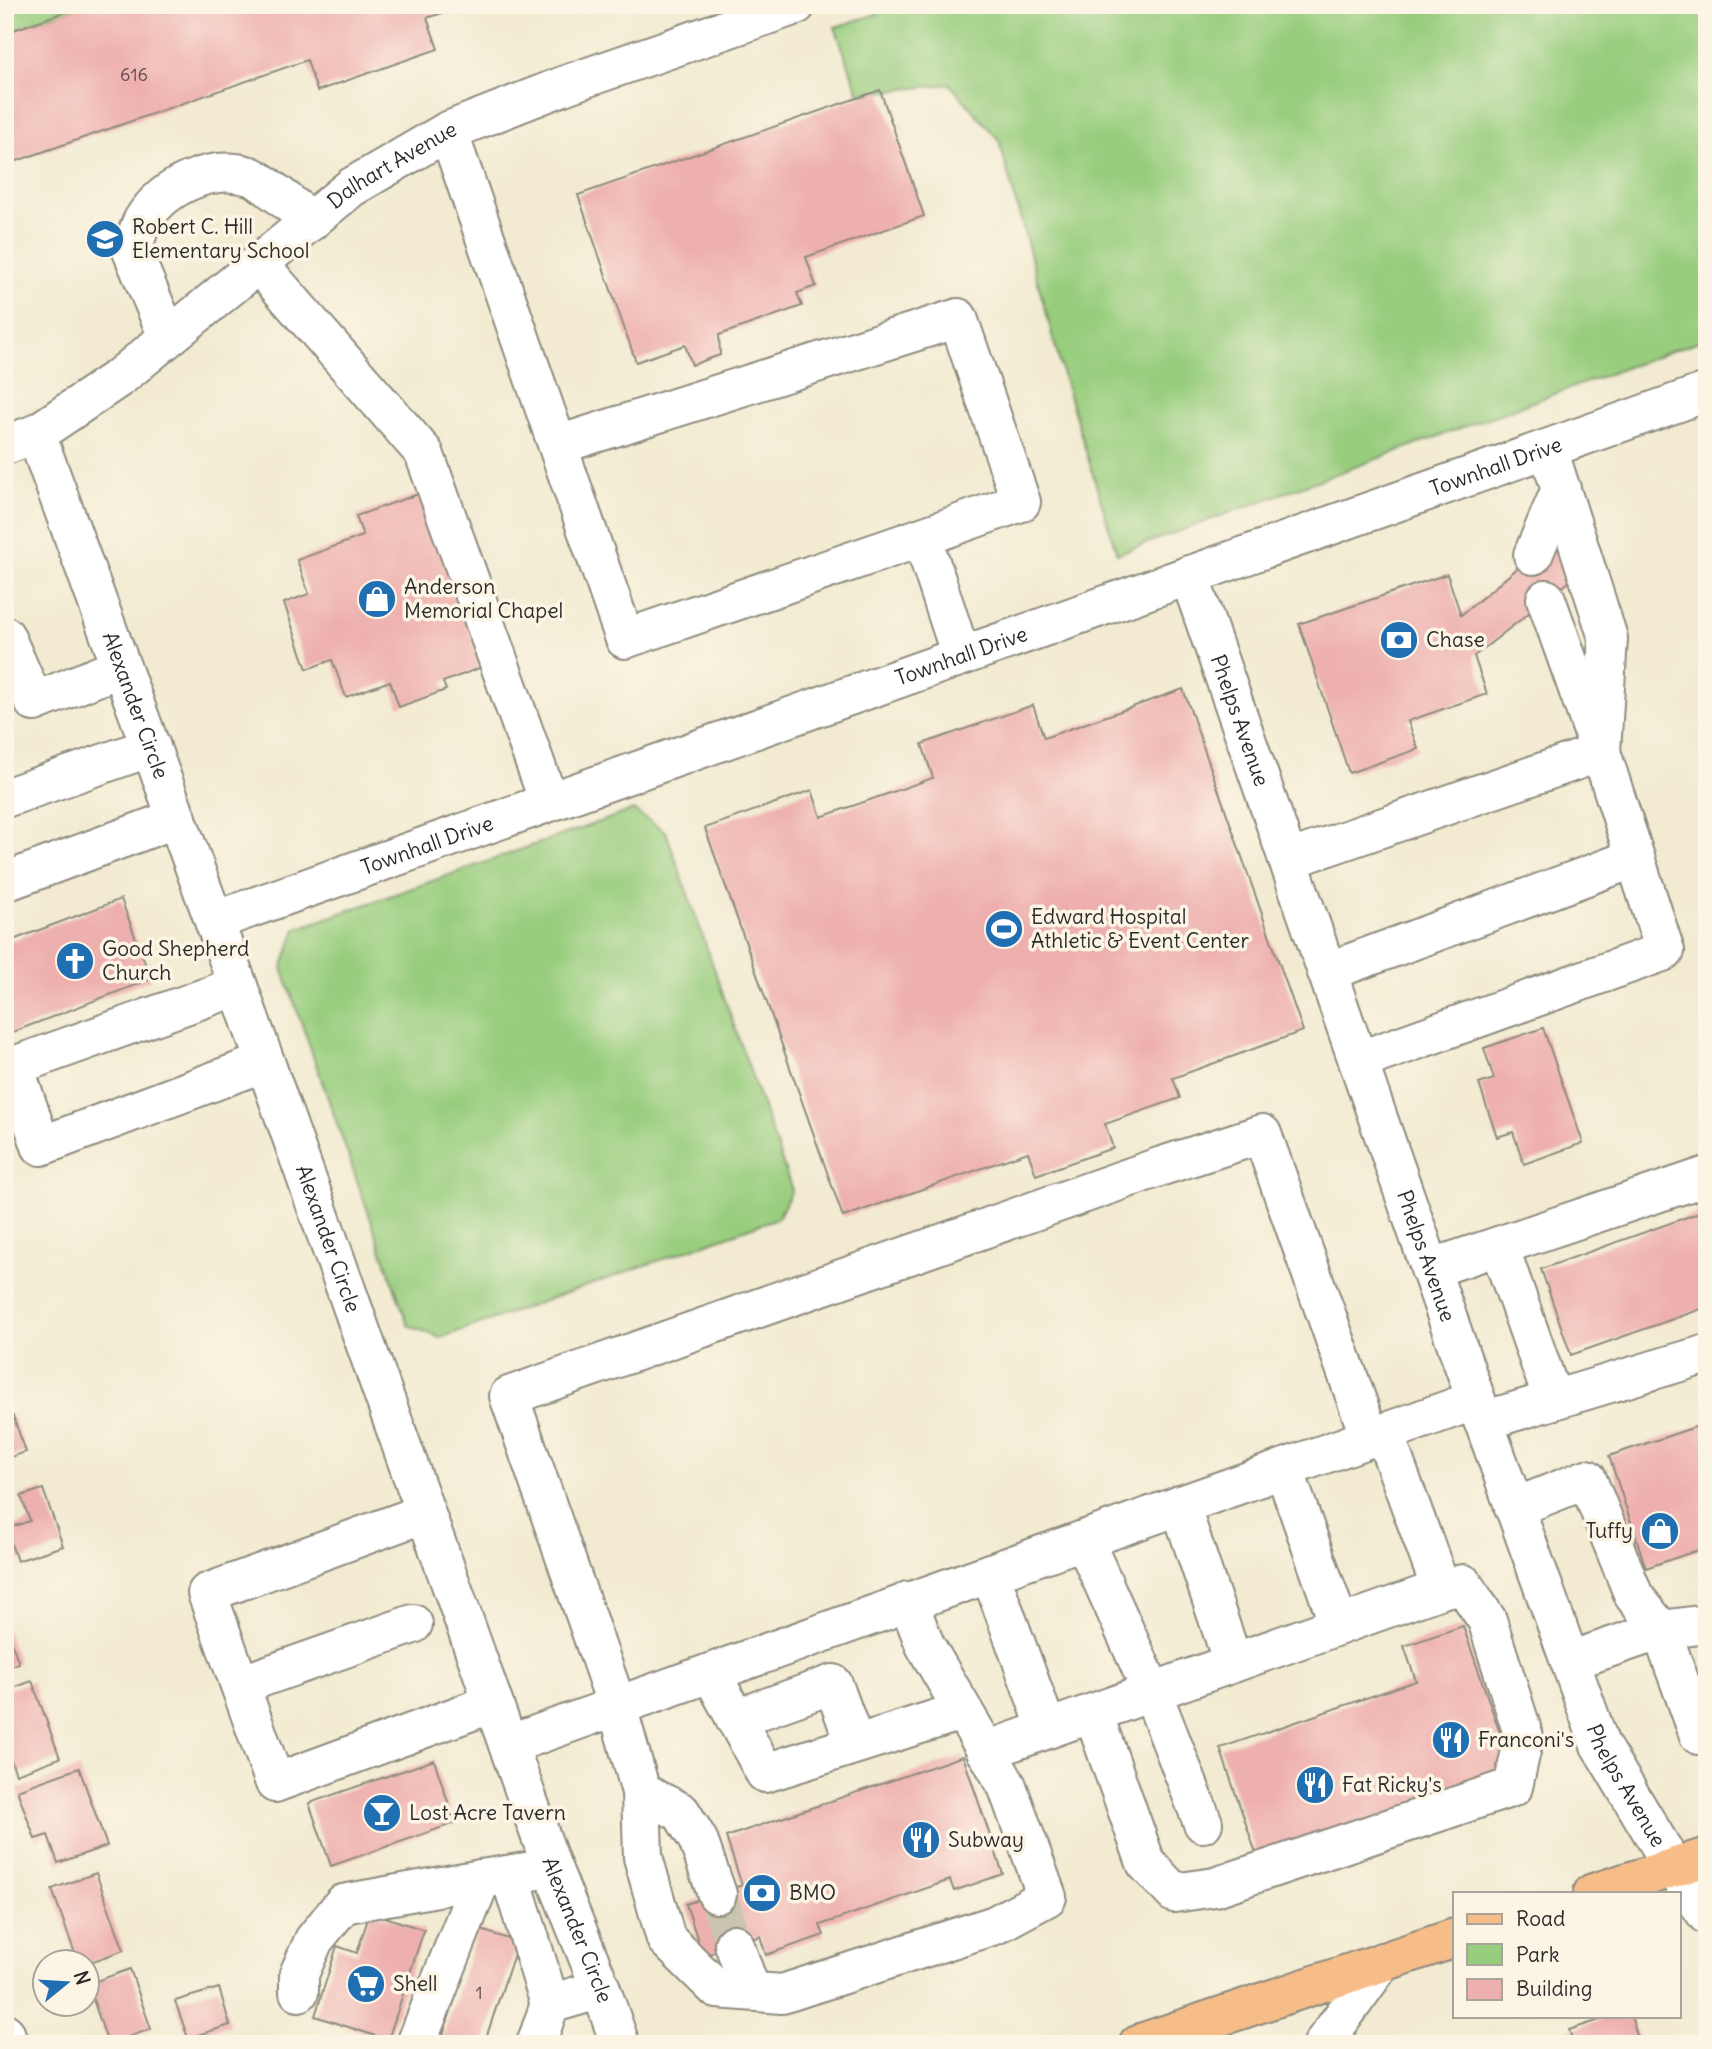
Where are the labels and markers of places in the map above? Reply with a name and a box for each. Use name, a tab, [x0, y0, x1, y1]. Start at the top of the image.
place label: Robert C. Hill Elementary School	[132, 213, 309, 264]
school or university icon: Robert C. Hill Elementary School	[84, 218, 126, 260]
place label: Anderson Memorial Chapel	[404, 573, 563, 624]
shop icon: Anderson Memorial Chapel	[356, 578, 398, 620]
bank icon: Chase	[1378, 619, 1420, 661]
place label: Chase	[1426, 626, 1485, 653]
place label: Edward Hospital Athletic & Event Center	[1031, 903, 1249, 954]
sports icon: Edward Hospital Athletic & Event Center	[983, 908, 1025, 950]
place label: Good Shepherd Church	[102, 935, 249, 986]
church icon: Good Shepherd Church	[54, 940, 96, 982]
shop icon: Tuffy	[1639, 1510, 1681, 1552]
place label: Tuffy	[1586, 1517, 1633, 1544]
restaurant icon: Franconi's	[1430, 1719, 1472, 1761]
place label: Franconi's	[1478, 1726, 1574, 1753]
restaurant icon: Fat Ricky's	[1294, 1764, 1336, 1806]
place label: Fat Ricky's	[1342, 1771, 1442, 1798]
bar icon: Lost Acre Tavern	[361, 1792, 403, 1834]
place label: Lost Acre Tavern	[409, 1799, 566, 1826]
restaurant icon: Subway	[900, 1819, 942, 1861]
place label: Subway	[948, 1826, 1024, 1853]
bank icon: BMO	[741, 1872, 783, 1914]
place label: BMO	[789, 1879, 836, 1906]
supermarket icon: Shell	[345, 1963, 387, 2005]
place label: Shell	[393, 1970, 438, 1997]

